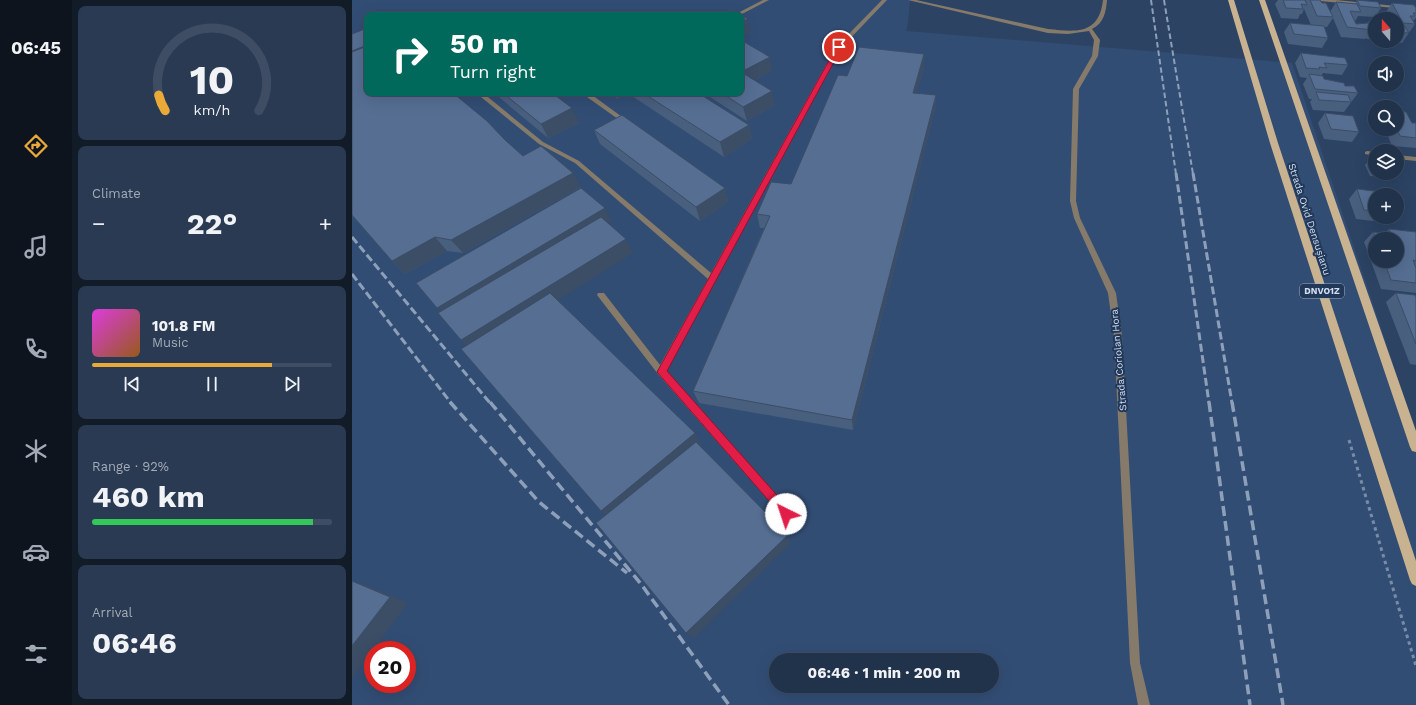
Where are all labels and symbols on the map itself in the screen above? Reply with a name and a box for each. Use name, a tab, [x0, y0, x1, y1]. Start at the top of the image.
north arrow	[1368, 12, 1404, 48]
pin	[822, 30, 856, 64]
street label: Strada Ovid Densușianu	[1286, 162, 1333, 276]
road number: DNVO1Z	[1300, 284, 1344, 298]
street label: Strada Coriolan Hora	[1109, 308, 1128, 411]
position arrow	[765, 493, 807, 535]
speed limit sign: 20	[364, 641, 416, 693]

